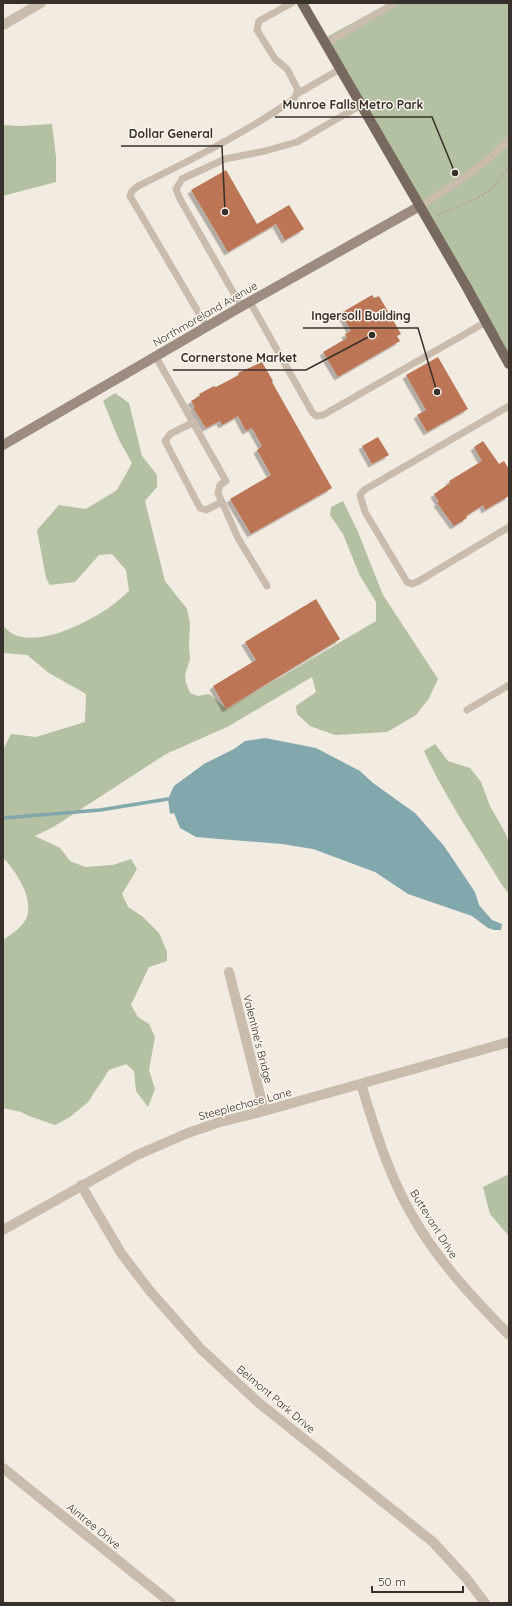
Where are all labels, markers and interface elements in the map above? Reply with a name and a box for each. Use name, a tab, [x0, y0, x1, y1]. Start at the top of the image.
callout: Munroe Falls Metro Park	[275, 93, 432, 117]
text: Munroe Falls Metro Park	[283, 97, 424, 112]
callout: Dollar General	[121, 122, 222, 146]
text: Dollar General	[129, 126, 213, 141]
street label: Northmoreland Avenue	[150, 278, 260, 350]
callout: Ingersoll Building	[303, 304, 418, 328]
text: Ingersoll Building	[311, 308, 411, 323]
callout: Cornerstone Market	[173, 346, 306, 370]
text: Cornerstone Market	[181, 350, 297, 365]
street label: Valentine's Bridge	[240, 993, 276, 1085]
street label: Steeplechase Lane	[197, 1085, 293, 1123]
street label: Buttevant Drive	[407, 1187, 461, 1261]
street label: Belmont Park Drive	[234, 1362, 318, 1436]
street label: Aintree Drive	[64, 1500, 124, 1552]
scale bar	[372, 1568, 463, 1594]
text: 50 m	[378, 1574, 406, 1589]

